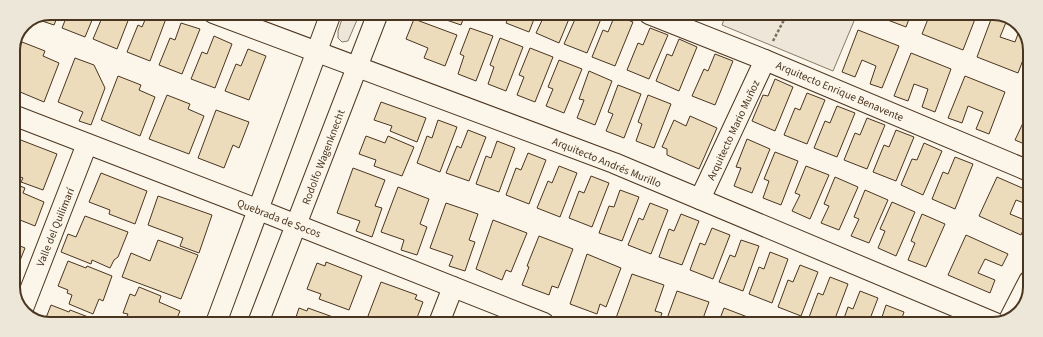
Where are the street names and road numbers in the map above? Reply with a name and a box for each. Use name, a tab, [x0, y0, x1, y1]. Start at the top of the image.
street label: Arquitecto Enrique Benavente	[774, 58, 906, 125]
street label: Arquitecto Mario Muñoz	[704, 77, 763, 183]
street label: Rodolfo Wagenknecht	[298, 107, 349, 207]
street label: Arquitecto Andrés Murillo	[550, 134, 664, 191]
street label: Valle del Quilimarí	[33, 185, 78, 269]
street label: Quebrada de Socos	[235, 196, 323, 242]

